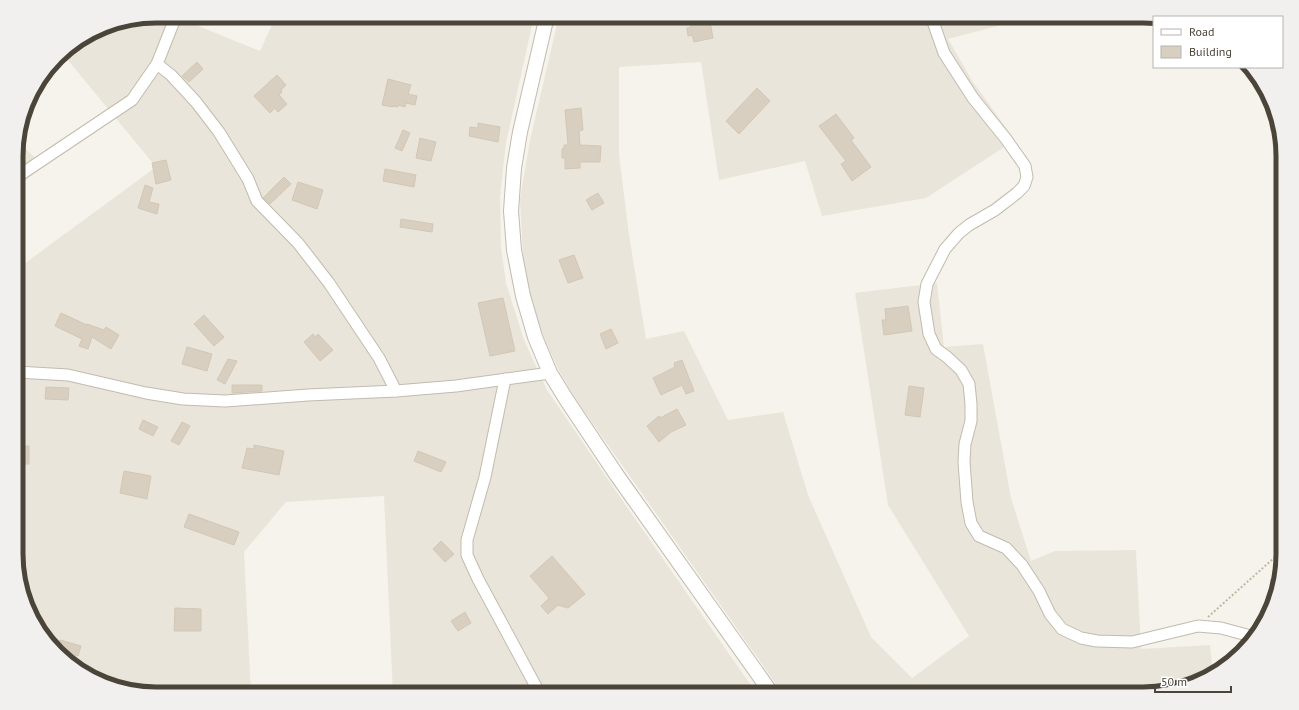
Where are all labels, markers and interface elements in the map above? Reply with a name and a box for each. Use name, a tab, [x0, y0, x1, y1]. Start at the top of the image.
legend	[1153, 16, 1283, 68]
text: Road	[1189, 24, 1214, 39]
text: Building	[1189, 44, 1232, 59]
scale bar	[1155, 668, 1231, 694]
text: 50 m	[1161, 674, 1187, 689]

